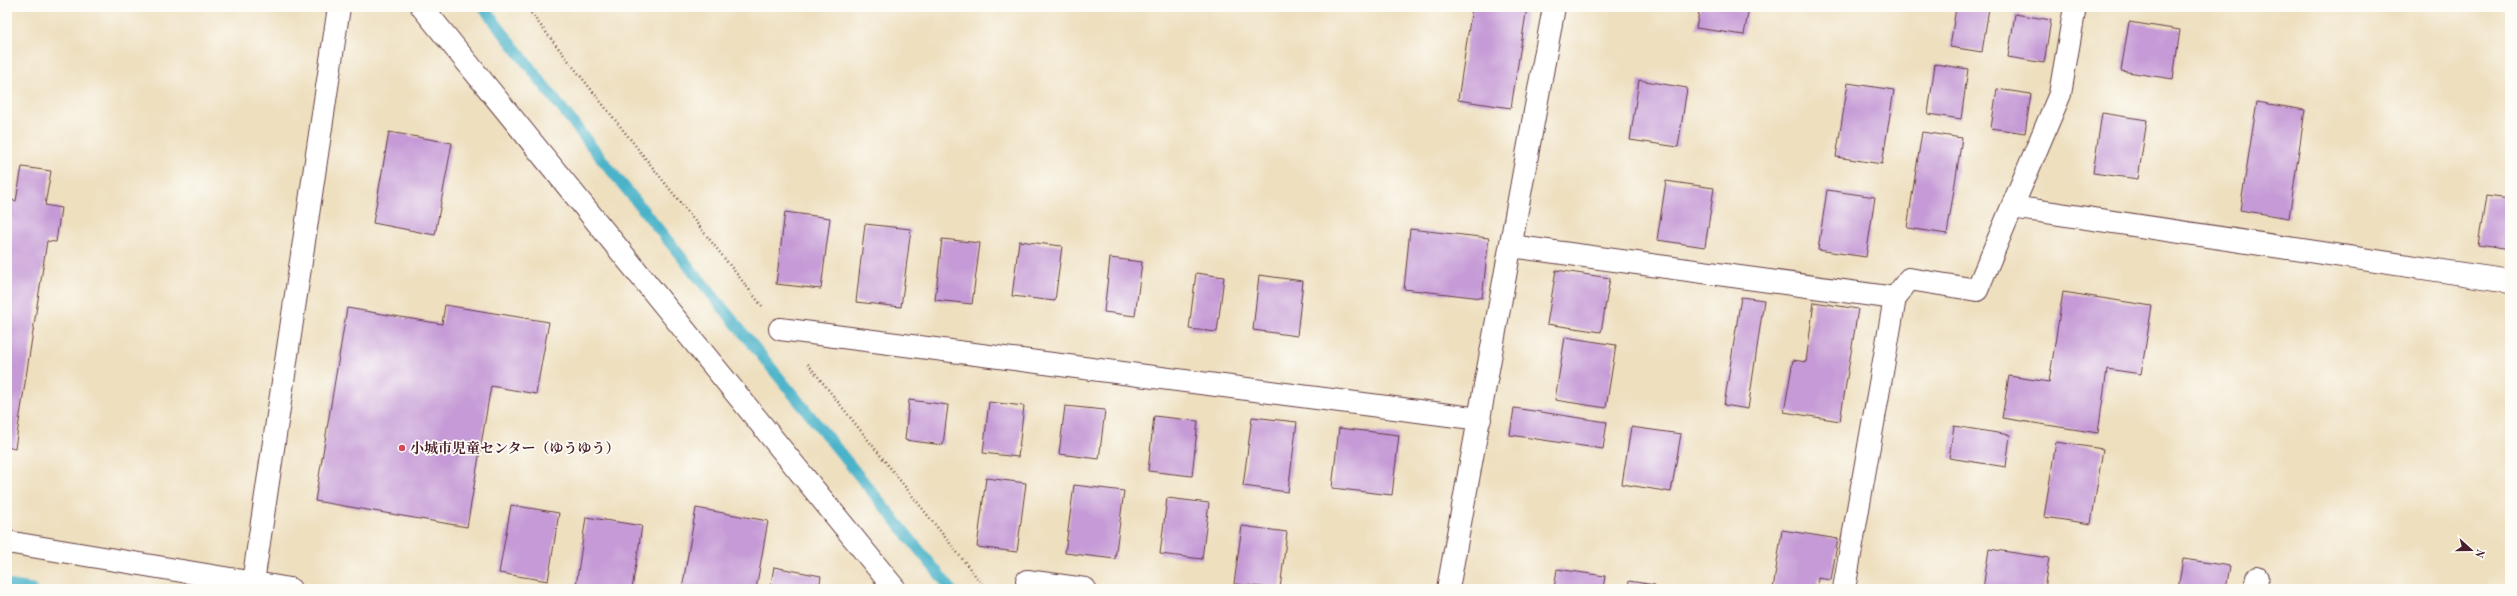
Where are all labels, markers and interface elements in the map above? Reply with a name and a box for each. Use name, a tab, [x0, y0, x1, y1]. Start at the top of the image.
place label: 小城市児童センター（ゆうゆう）	[410, 441, 619, 456]
marker: 小城市児童センター（ゆうゆう）	[397, 443, 407, 453]
north arrow	[2451, 530, 2491, 570]
text: N	[2472, 547, 2486, 559]

